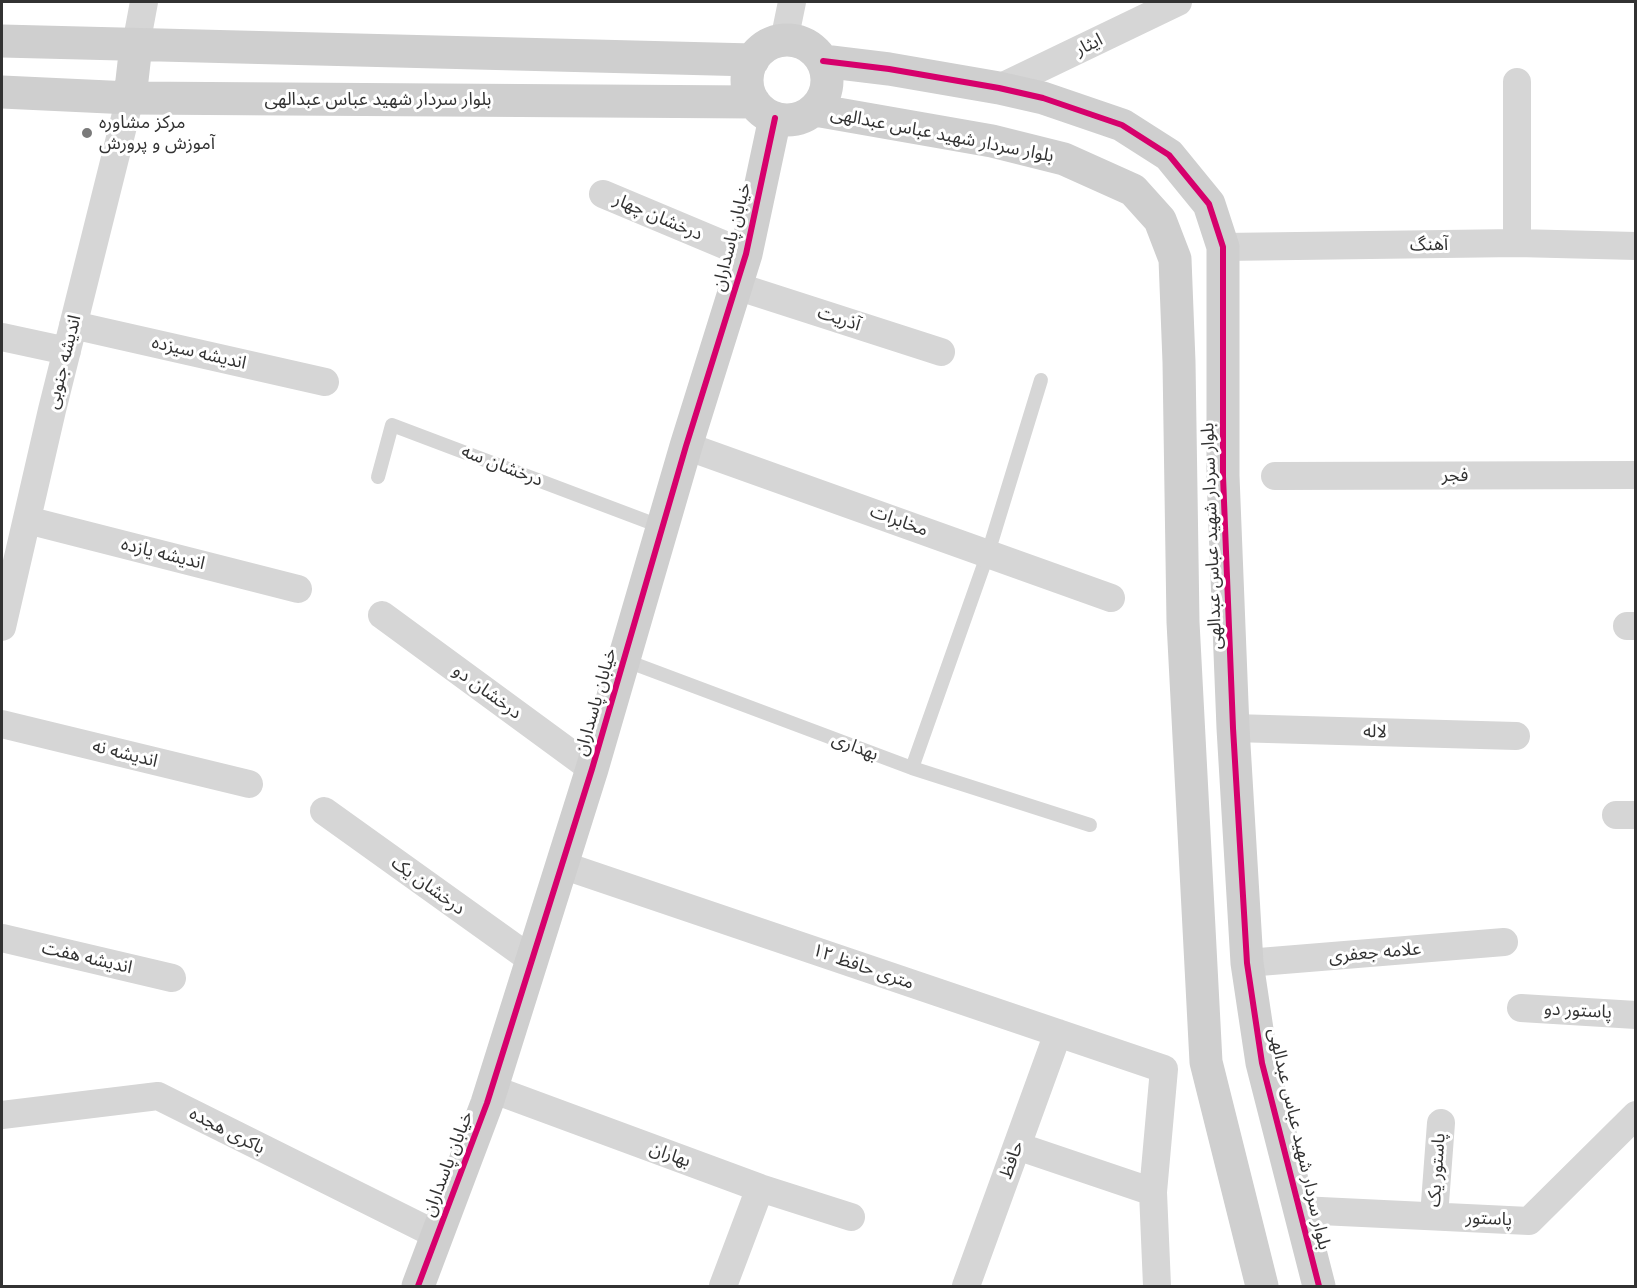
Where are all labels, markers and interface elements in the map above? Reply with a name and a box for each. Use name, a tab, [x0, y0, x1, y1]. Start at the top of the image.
street label: ایثار	[1072, 29, 1106, 61]
street label: بلوار سردار شهید عباس عبدالهی	[265, 89, 491, 111]
street label: بلوار سردار شهید عباس عبدالهی	[829, 103, 1055, 167]
place label: مرکز مشاوره آموزش و پرورش	[99, 112, 215, 154]
marker: مرکز مشاوره آموزش و پرورش	[80, 126, 94, 140]
street label: خیابان پاسداران	[708, 180, 756, 294]
street label: درخشان چهار	[610, 189, 706, 245]
street label: آهنگ	[1410, 234, 1448, 256]
street label: آذریت	[815, 302, 863, 336]
street label: اندیشه جنوبی	[42, 313, 86, 411]
street label: اندیشه سیزده	[150, 332, 248, 374]
street label: بلوار سردار شهید عباس عبدالهی	[1197, 422, 1227, 650]
street label: درخشان سه	[458, 441, 546, 491]
street label: فجر	[1442, 465, 1468, 487]
street label: مخابرات	[867, 501, 931, 541]
street label: اندیشه یازده	[119, 533, 207, 575]
street label: خیابان پاسداران	[570, 646, 622, 758]
street label: درخشان دو	[449, 660, 525, 724]
street label: لاله	[1363, 721, 1387, 743]
street label: بهداری	[829, 728, 881, 766]
street label: اندیشه نه	[90, 735, 160, 773]
street label: درخشان یک	[387, 852, 469, 920]
street label: اندیشه هفت	[40, 937, 134, 979]
street label: علامه جعفری	[1328, 938, 1422, 968]
street label: ۱۲ متری حافظ	[809, 940, 917, 994]
street label: پاستور دو	[1543, 998, 1613, 1024]
street label: بلوار سردار شهید عباس عبدالهی	[1263, 1026, 1335, 1252]
street label: باکری هجده	[186, 1103, 268, 1159]
street label: خیابان پاسداران	[418, 1108, 478, 1220]
street label: پاستور یک	[1424, 1132, 1450, 1208]
street label: بهاران	[647, 1138, 693, 1172]
street label: حافظ	[995, 1138, 1029, 1182]
street label: پاستور	[1465, 1207, 1513, 1231]

